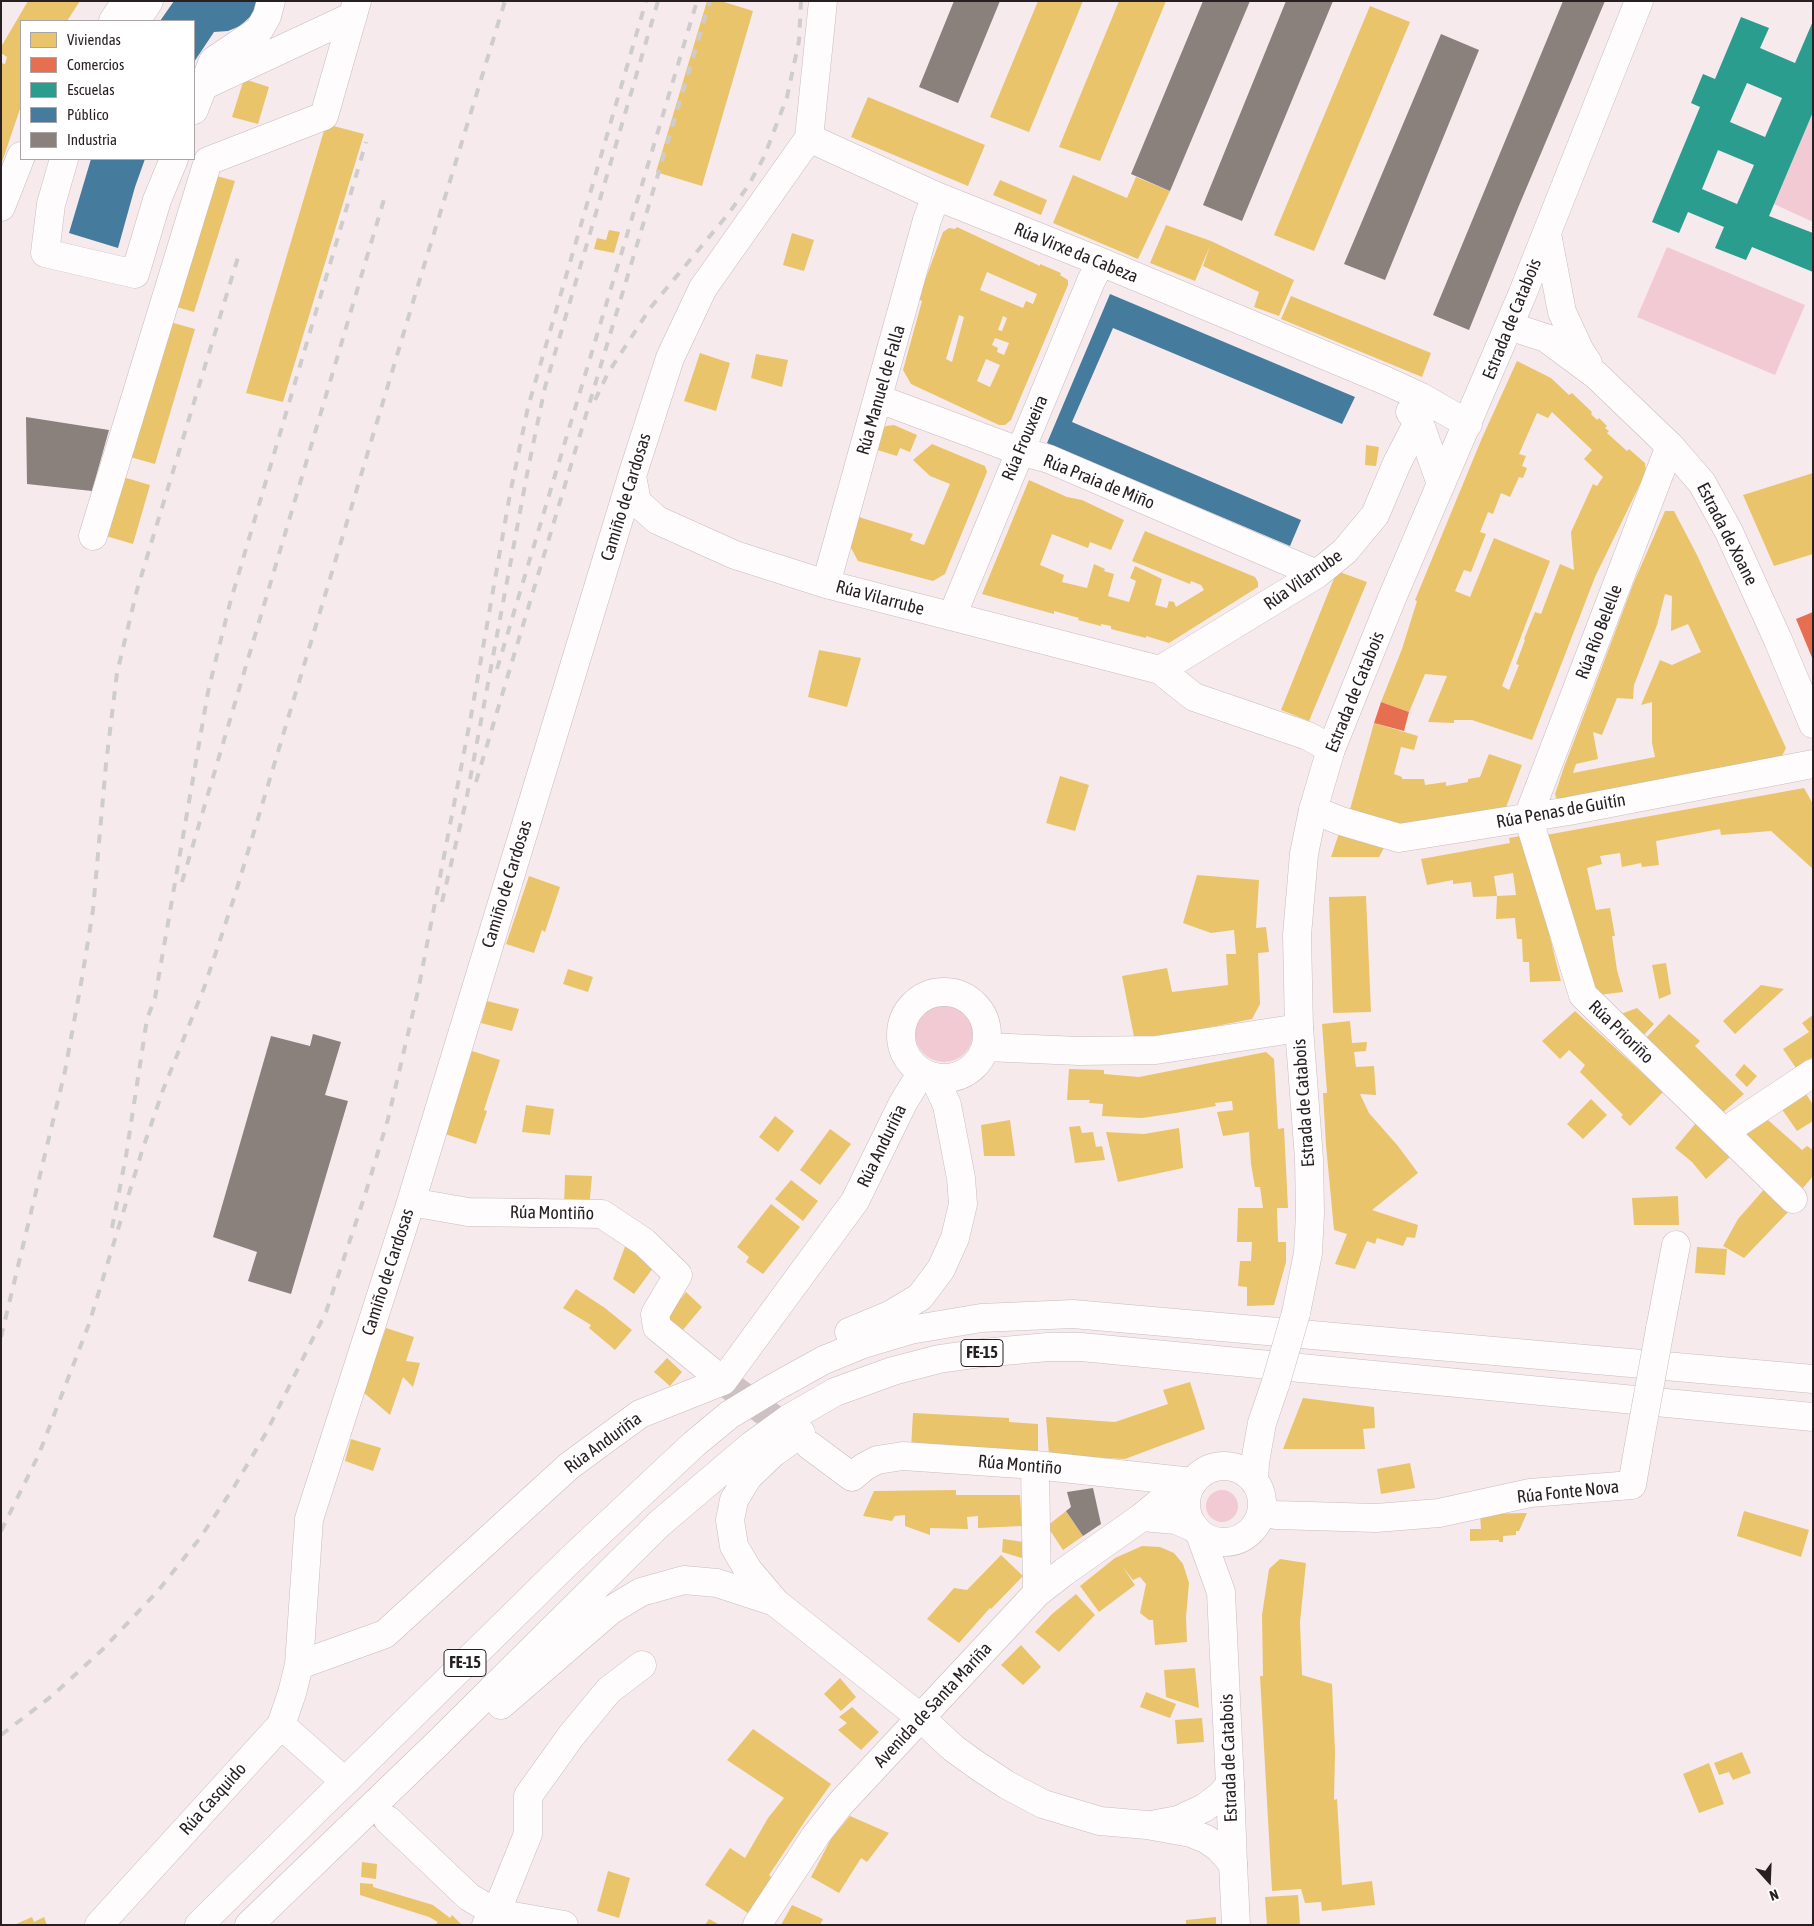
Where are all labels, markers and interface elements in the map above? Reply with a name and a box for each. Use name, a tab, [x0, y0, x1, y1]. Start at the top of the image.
legend	[20, 20, 195, 160]
text: Viviendas	[67, 31, 121, 48]
text: Comercios	[67, 56, 124, 73]
text: Escuelas	[67, 81, 115, 98]
text: Público	[67, 106, 109, 123]
text: Industria	[67, 131, 117, 148]
street label: Rúa Virxe da Cabeza	[1011, 218, 1141, 288]
street label: Estrada de Catabois	[1478, 255, 1546, 383]
street label: Rúa Manuel de Falla	[852, 323, 910, 457]
street label: Rúa Frouxeira	[997, 392, 1053, 484]
street label: Camiño de Cardosas	[596, 431, 656, 563]
street label: Rúa Praia de Miño	[1040, 450, 1158, 514]
street label: Estrada de Xoane	[1692, 479, 1762, 589]
street label: Rúa Vilarrube	[1260, 545, 1346, 615]
street label: Rúa Vilarrube	[833, 576, 927, 620]
street label: Rúa Río Belelle	[1571, 582, 1627, 682]
street label: Estrada de Catabois	[1321, 628, 1389, 756]
street label: Rúa Penas de Guitín	[1495, 789, 1627, 833]
street label: Camiño de Cardosas	[477, 818, 537, 950]
street label: Rúa Prioriño	[1584, 996, 1658, 1068]
street label: Estrada de Catabois	[1289, 1038, 1319, 1168]
street label: Rúa Anduriña	[853, 1101, 911, 1191]
street label: Rúa Montiño	[510, 1201, 594, 1225]
street label: Camiño de Cardosas	[357, 1206, 419, 1338]
road number: FE-15	[961, 1340, 1003, 1366]
street label: Rúa Anduriña	[560, 1408, 646, 1478]
street label: Rúa Montiño	[977, 1451, 1063, 1479]
street label: Rúa Fonte Nova	[1516, 1476, 1620, 1508]
street label: Avenida de Santa Mariña	[869, 1638, 997, 1772]
road number: FE-15	[444, 1650, 486, 1676]
street label: Estrada de Catabois	[1216, 1693, 1242, 1823]
street label: Rúa Casquido	[175, 1758, 251, 1840]
north arrow	[1744, 1856, 1794, 1906]
text: N	[1768, 1886, 1781, 1904]

